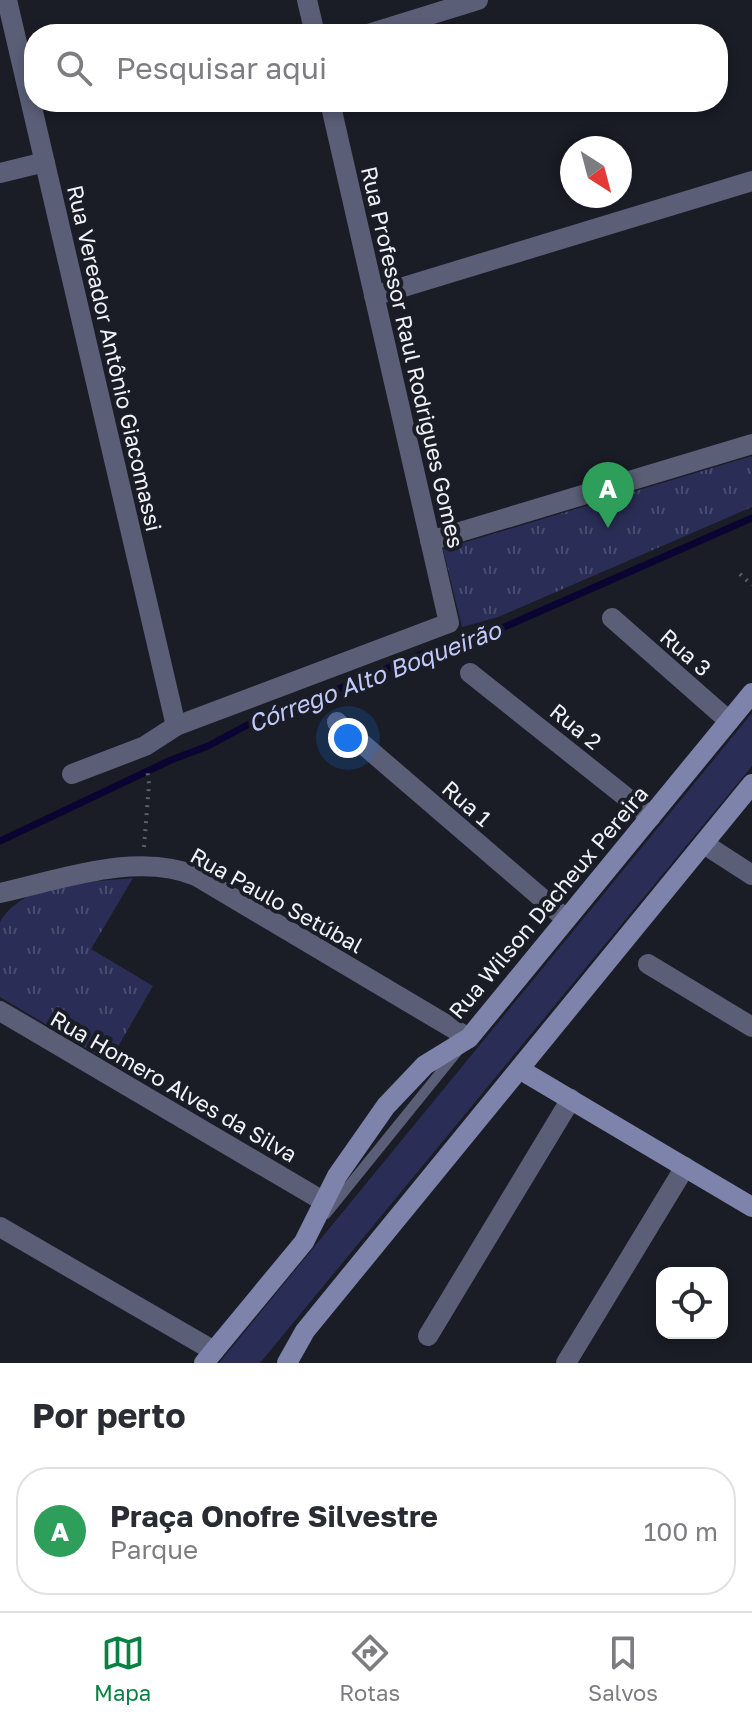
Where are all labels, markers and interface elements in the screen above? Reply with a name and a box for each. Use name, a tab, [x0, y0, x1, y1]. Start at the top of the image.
search box	[24, 24, 728, 112]
icon: search	[52, 46, 96, 90]
text: Pesquisar aqui	[116, 50, 327, 86]
north arrow	[560, 136, 632, 208]
street label: Rua Professor Raul Rodrigues Gomes	[356, 163, 470, 551]
street label: Rua Vereador Antônio Giacomassi	[62, 182, 168, 534]
pin: A	[582, 462, 634, 528]
water label: Córrego Alto Boqueirão	[244, 614, 506, 739]
street label: Rua 3	[655, 623, 717, 681]
street label: Rua 2	[545, 697, 607, 755]
your location	[328, 718, 368, 758]
street label: Rua 1	[437, 774, 497, 832]
street label: Rua Wilson Dacheux Pereira	[443, 780, 653, 1024]
street label: Rua Paulo Setúbal	[186, 841, 368, 959]
street label: Rua Homero Alves da Silva	[46, 1004, 302, 1168]
map controls	[656, 1267, 728, 1339]
button: locate	[656, 1267, 728, 1339]
text: Por perto	[32, 1395, 186, 1435]
text: Praça Onofre Silvestre	[110, 1498, 438, 1534]
text: A	[51, 1516, 69, 1547]
text: 100 m	[644, 1516, 718, 1547]
text: Parque	[110, 1534, 198, 1565]
tab: Mapa	[94, 1631, 151, 1706]
tab: Rotas	[339, 1631, 400, 1706]
tab: Salvos	[588, 1631, 658, 1706]

